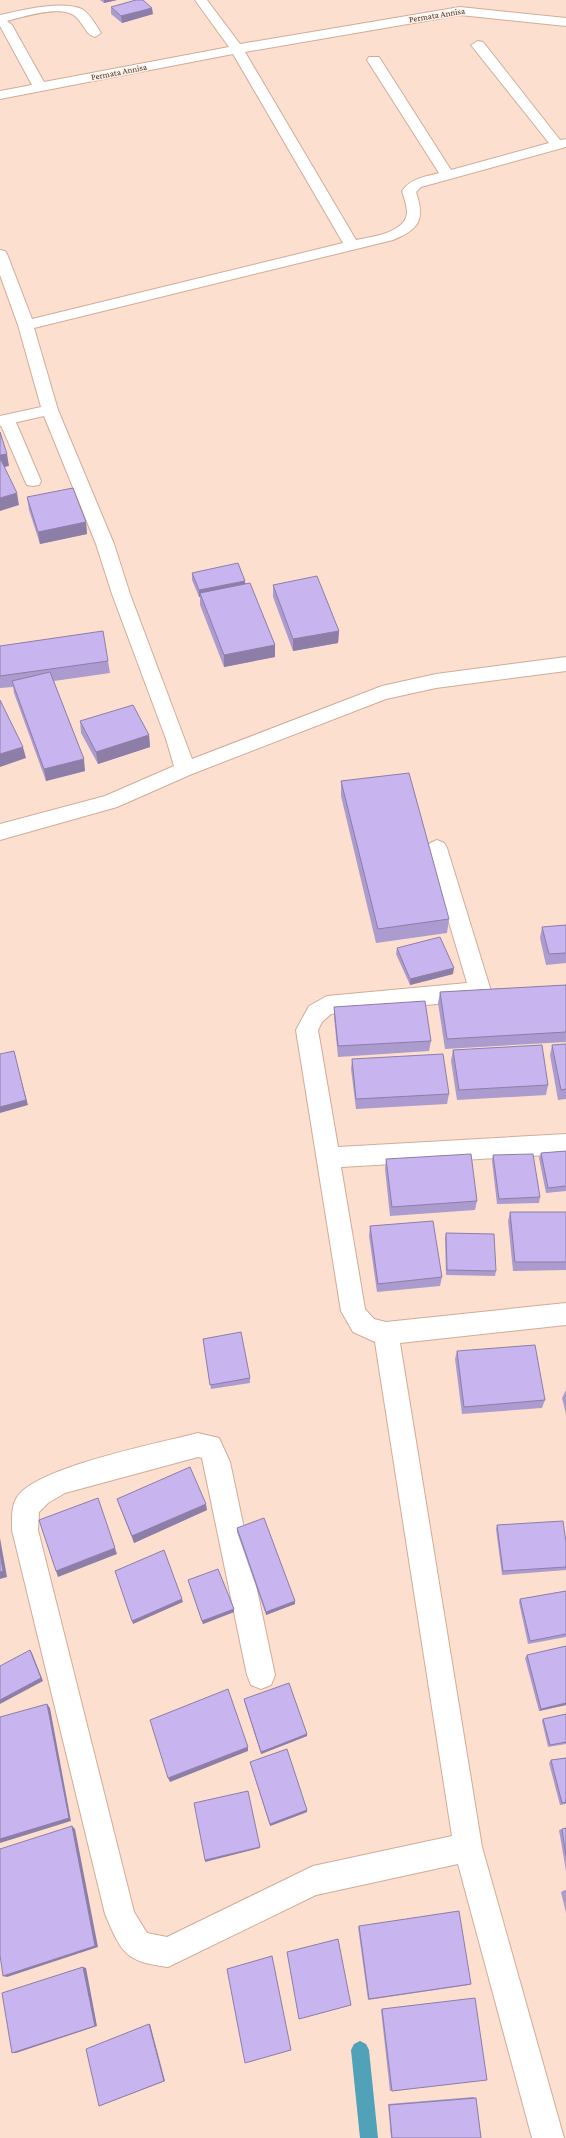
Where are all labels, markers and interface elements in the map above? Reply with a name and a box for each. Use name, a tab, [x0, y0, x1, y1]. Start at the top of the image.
street label: Permata Annisa	[408, 6, 466, 24]
street label: Permata Annisa	[90, 62, 148, 82]

